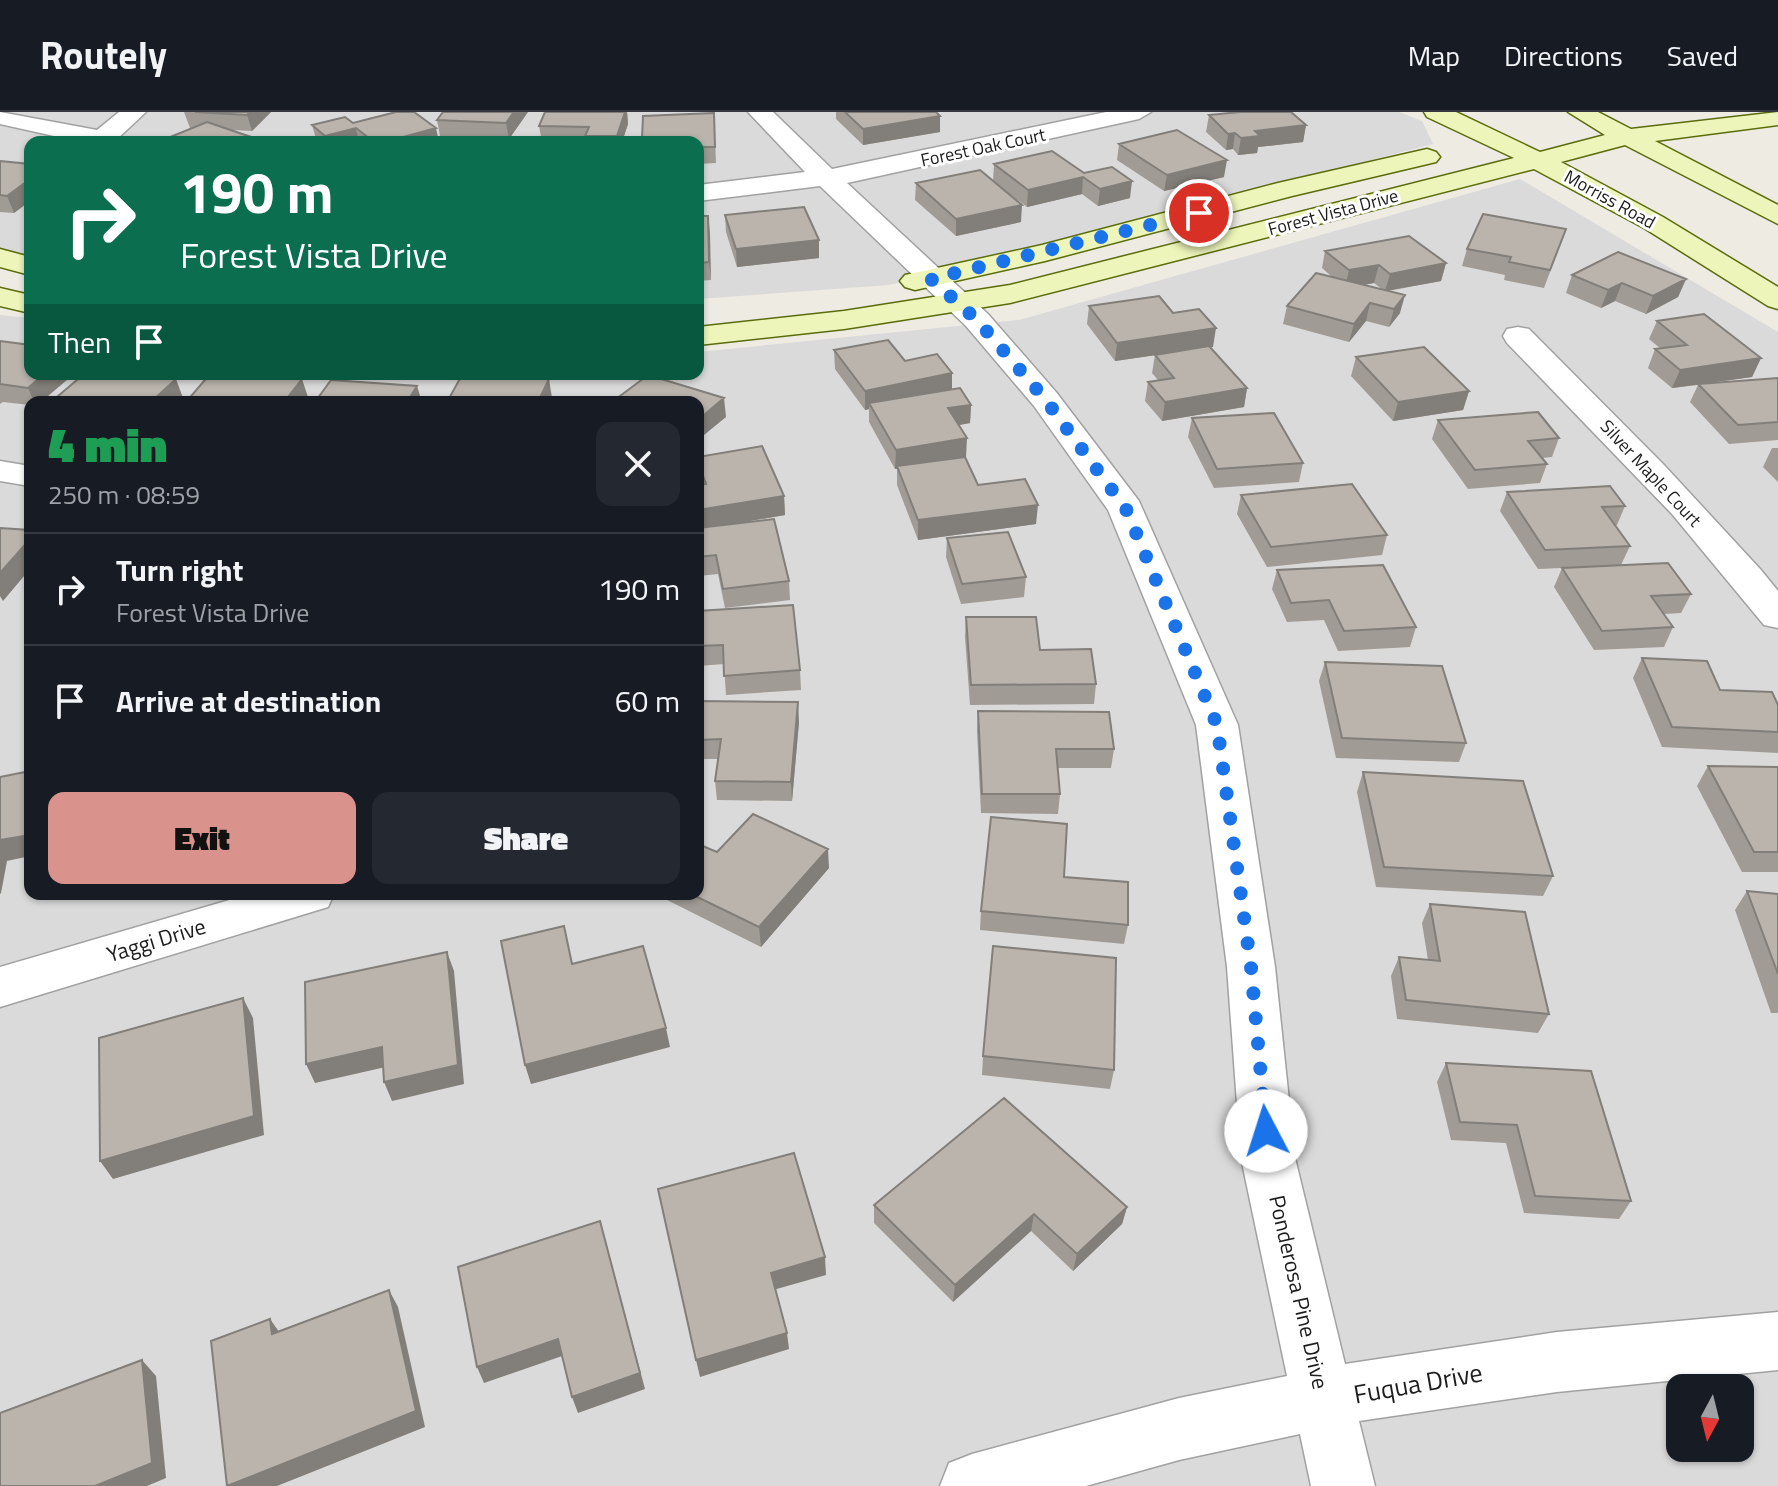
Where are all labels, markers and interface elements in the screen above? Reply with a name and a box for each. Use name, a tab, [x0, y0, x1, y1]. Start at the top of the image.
text: Routely	[40, 26, 167, 84]
text: Map	[1408, 34, 1460, 77]
text: Directions	[1504, 34, 1623, 77]
text: Saved	[1667, 34, 1738, 77]
street label: Forest Oak Court	[918, 120, 1049, 173]
text: 190 m	[180, 150, 333, 235]
street label: Morriss Road	[1559, 163, 1661, 235]
icon: right	[48, 168, 152, 272]
pin	[1165, 179, 1233, 247]
street label: Forest Vista Drive	[1265, 182, 1401, 242]
icon: arrive	[1177, 191, 1221, 235]
text: Forest Vista Drive	[180, 227, 448, 282]
text: Then	[48, 319, 111, 365]
icon: arrive	[127, 320, 171, 364]
text: 4 min	[48, 408, 167, 481]
street label: Silver Maple Court	[1594, 413, 1708, 533]
button: close	[596, 422, 680, 506]
text: 250 m · 08:59	[48, 475, 200, 514]
text: Turn right	[116, 547, 244, 593]
text: 190 m	[598, 566, 680, 612]
icon: right	[48, 567, 92, 611]
text: Forest Vista Drive	[116, 593, 309, 632]
text: Arrive at destination	[116, 678, 381, 724]
text: 60 m	[615, 678, 680, 724]
icon: arrive	[48, 679, 92, 723]
button: Exit	[48, 792, 356, 884]
button: Share	[372, 792, 680, 884]
street label: Yaggi Drive	[102, 909, 210, 971]
position arrow	[1224, 1089, 1308, 1173]
street label: Ponderosa Pine Drive	[1260, 1192, 1338, 1392]
street label: Fuqua Drive	[1351, 1352, 1485, 1414]
north arrow	[1666, 1374, 1754, 1462]
map controls	[1666, 1374, 1754, 1462]

